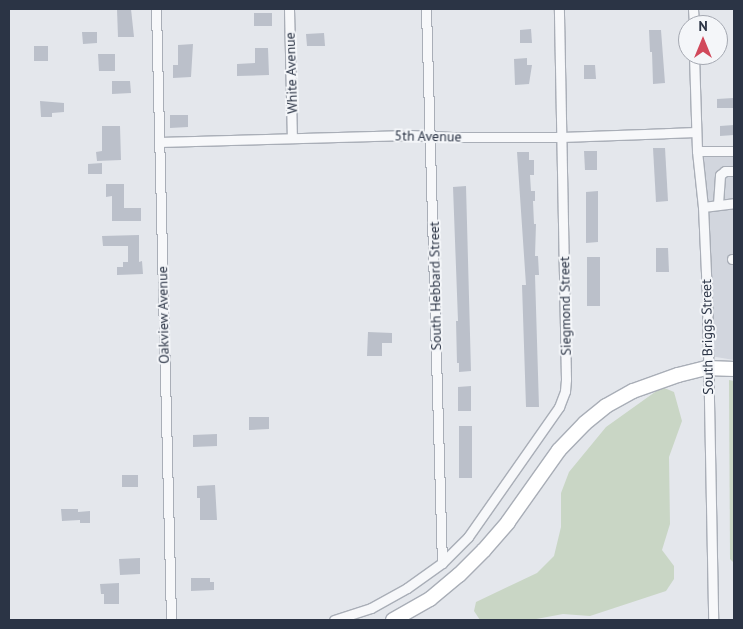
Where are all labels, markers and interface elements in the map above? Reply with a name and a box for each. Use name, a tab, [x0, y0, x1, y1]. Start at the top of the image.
north arrow	[678, 15, 728, 65]
text: N	[698, 17, 708, 35]
street label: White Avenue	[281, 32, 301, 114]
street label: 5th Avenue	[394, 127, 462, 145]
street label: South Hebbard Street	[425, 221, 445, 351]
street label: Siegmond Street	[556, 256, 574, 356]
street label: Oakview Avenue	[154, 266, 172, 364]
street label: South Briggs Street	[698, 279, 716, 395]

